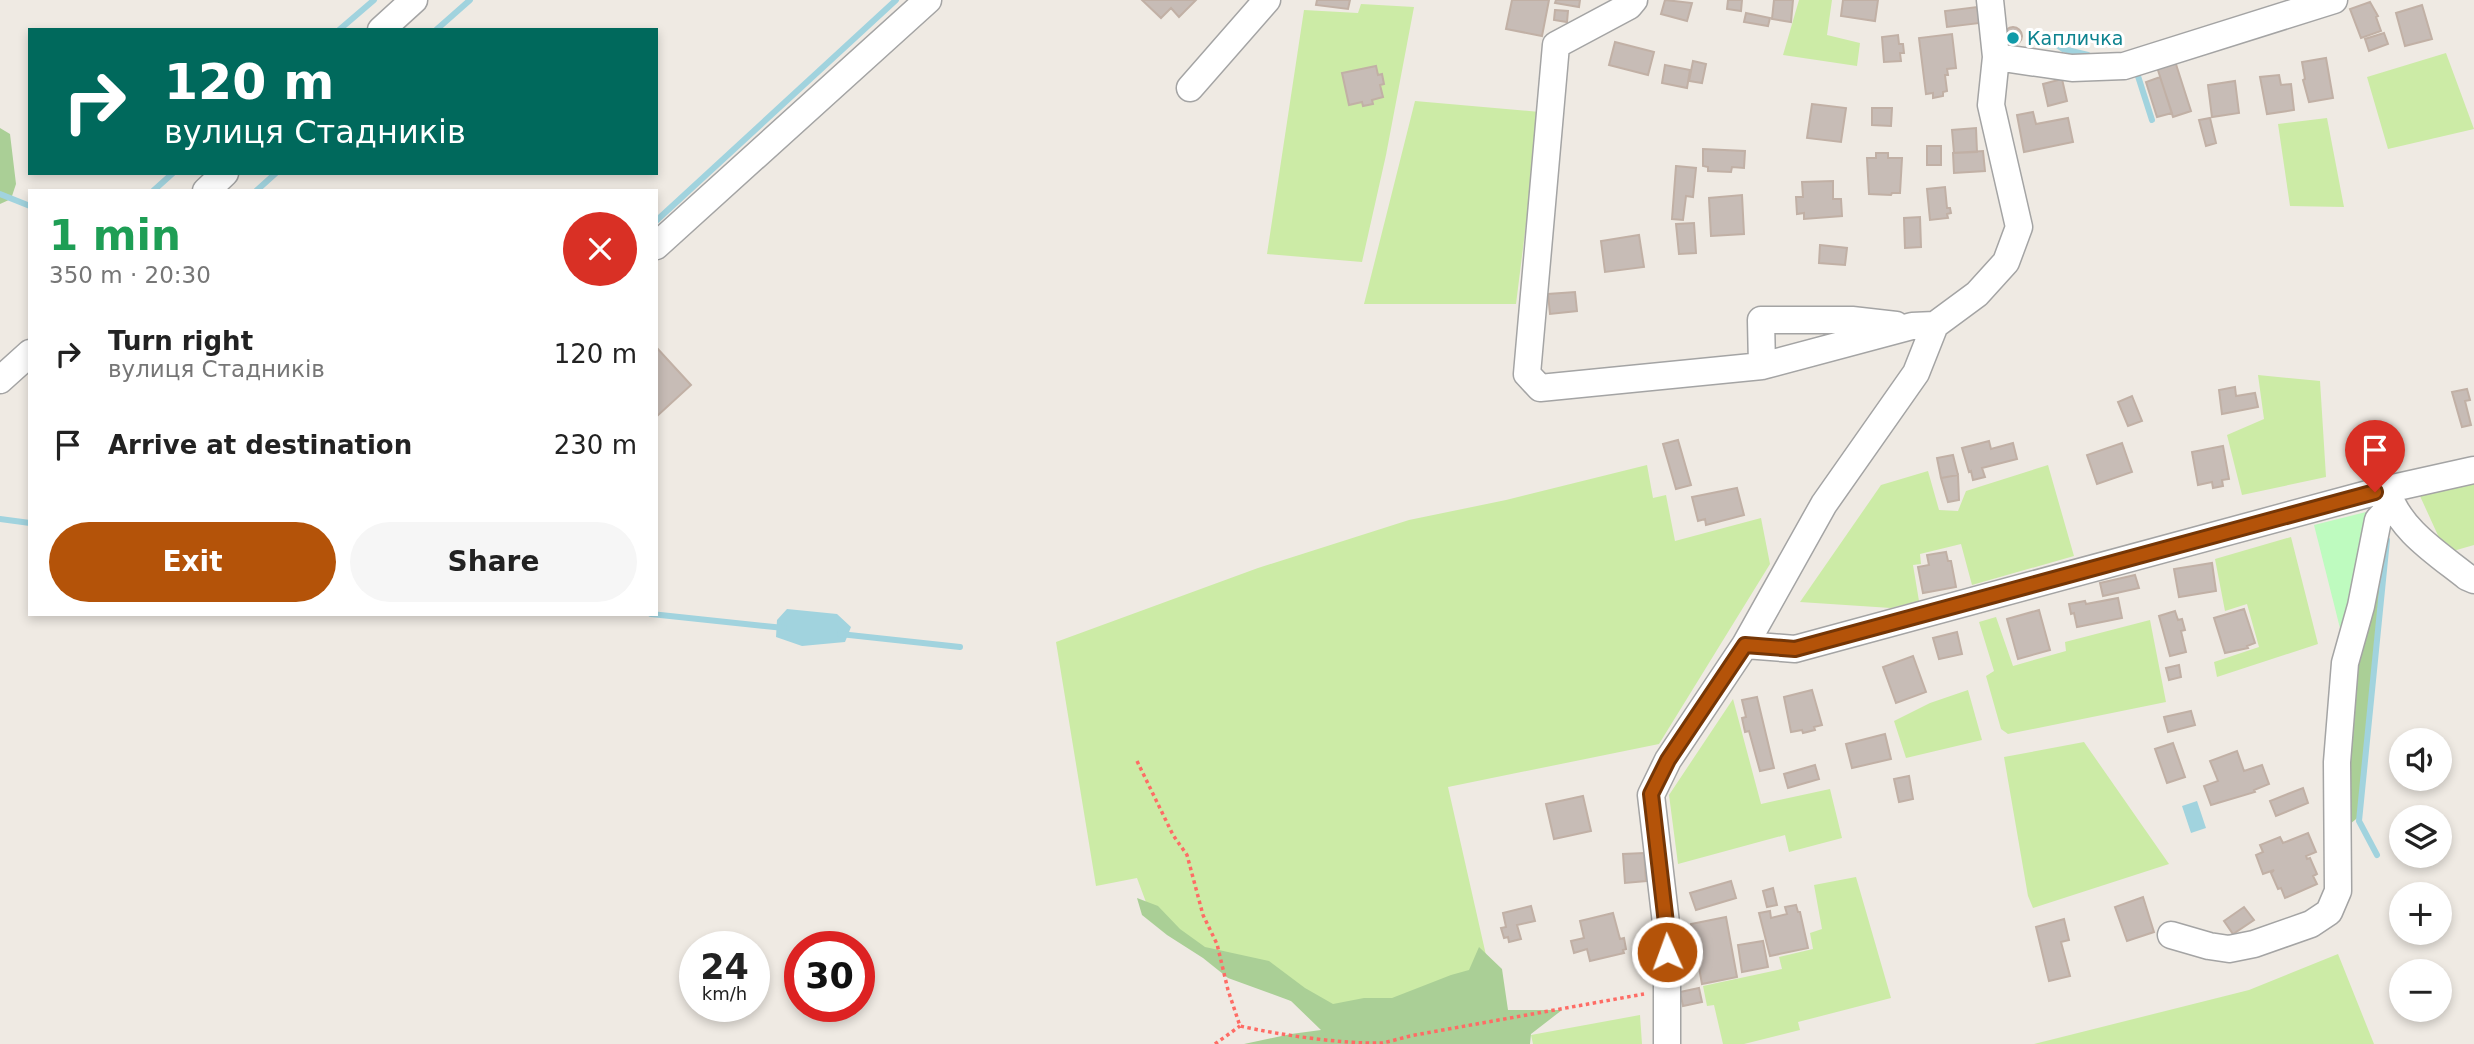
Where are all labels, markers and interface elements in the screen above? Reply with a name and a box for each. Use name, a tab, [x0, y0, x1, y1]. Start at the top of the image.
place label: Капличка	[2027, 27, 2123, 49]
marker: Капличка	[2005, 30, 2021, 46]
text: 120 m	[164, 54, 334, 111]
icon: right	[49, 56, 140, 147]
text: вулиця Стадників	[164, 113, 466, 151]
text: 1 min	[49, 211, 181, 260]
button: close	[563, 212, 637, 286]
text: 350 m · 20:30	[49, 262, 211, 288]
text: Turn right	[108, 326, 253, 356]
icon: right	[49, 335, 87, 373]
text: 120 m	[554, 339, 637, 369]
text: вулиця Стадників	[108, 356, 325, 382]
pin	[2345, 420, 2405, 492]
icon: arrive	[49, 426, 87, 464]
text: Arrive at destination	[108, 430, 412, 460]
text: 230 m	[554, 430, 637, 460]
icon: arrive	[2356, 431, 2394, 469]
button: Exit	[49, 522, 336, 602]
button: Share	[350, 522, 637, 602]
map controls	[2389, 728, 2452, 1022]
button: sound	[2389, 728, 2452, 791]
button: layers	[2389, 805, 2452, 868]
button: +	[2389, 882, 2452, 945]
position arrow	[1630, 915, 1704, 989]
speed limit sign: 30	[784, 931, 875, 1022]
text: 24	[700, 947, 749, 987]
button: −	[2389, 959, 2452, 1022]
text: km/h	[702, 983, 747, 1004]

